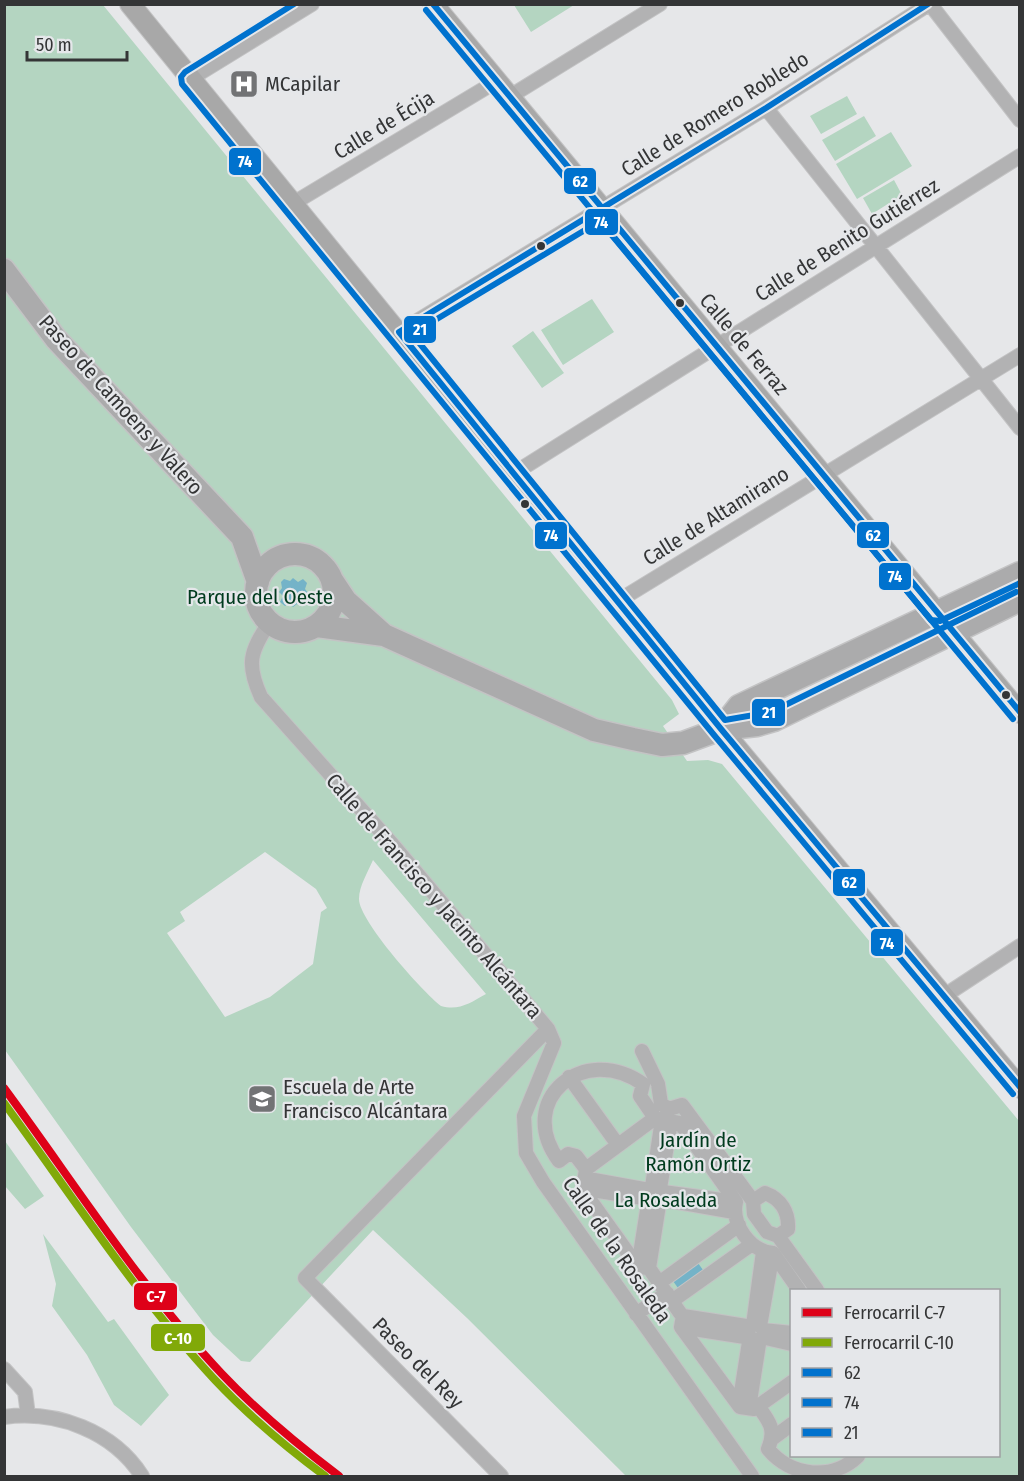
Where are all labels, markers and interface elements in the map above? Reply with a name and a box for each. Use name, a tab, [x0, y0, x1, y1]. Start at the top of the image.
scale bar	[27, 24, 128, 62]
text: 50 m	[36, 34, 72, 56]
street label: Calle de Romero Robledo	[616, 46, 814, 182]
hospital icon: MCapilar	[228, 68, 260, 100]
place label: MCapilar	[265, 71, 341, 97]
street label: Calle de Écija	[329, 85, 439, 165]
line badge: 74	[228, 147, 262, 176]
text: 74	[238, 152, 252, 171]
line badge: 62	[563, 167, 597, 195]
text: 62	[572, 172, 588, 191]
street label: Calle de Benito Gutiérrez	[750, 173, 944, 307]
line badge: 74	[584, 208, 619, 236]
text: 74	[594, 213, 608, 232]
unlabelled marker	[535, 240, 547, 252]
street label: Calle de Ferraz	[694, 288, 794, 400]
unlabelled marker	[674, 297, 686, 309]
street label: Paseo de Camoens y Valero	[33, 310, 209, 500]
line badge: 21	[403, 315, 437, 344]
text: 21	[412, 320, 427, 339]
street label: Calle de Altamirano	[638, 461, 794, 571]
unlabelled marker	[519, 498, 531, 510]
line badge: 74	[534, 521, 568, 550]
line badge: 62	[856, 521, 890, 549]
text: 74	[544, 526, 558, 545]
text: 62	[865, 526, 881, 545]
line badge: 74	[878, 562, 912, 591]
text: 74	[888, 567, 902, 586]
park label: Parque del Oeste	[187, 584, 333, 610]
unlabelled marker	[1000, 689, 1012, 701]
line badge: 21	[751, 698, 786, 727]
text: 21	[761, 703, 776, 722]
street label: Calle de Francisco y Jacinto Alcántara	[320, 768, 548, 1024]
line badge: 62	[832, 868, 866, 897]
text: 62	[841, 873, 857, 892]
line badge: 74	[870, 928, 904, 957]
text: 74	[880, 934, 894, 953]
place label: Escuela de Arte Francisco Alcántara	[283, 1074, 448, 1124]
school or university icon: Escuela de Arte Francisco Alcántara	[246, 1083, 278, 1115]
park label: Jardín de Ramón Ortiz	[645, 1127, 751, 1177]
street label: Calle de la Rosaleda	[557, 1172, 677, 1328]
park label: La Rosaleda	[615, 1187, 717, 1213]
line badge: C-7	[133, 1282, 178, 1311]
text: C-7	[146, 1287, 166, 1306]
legend	[790, 1289, 1000, 1457]
text: Ferrocarril C-7	[844, 1302, 945, 1324]
street label: Paseo del Rey	[367, 1312, 469, 1414]
line badge: C-10	[150, 1323, 206, 1352]
text: C-10	[164, 1329, 192, 1348]
text: Ferrocarril C-10	[844, 1332, 954, 1354]
text: 62	[844, 1362, 861, 1384]
text: 74	[844, 1392, 860, 1414]
text: 21	[844, 1422, 859, 1444]

